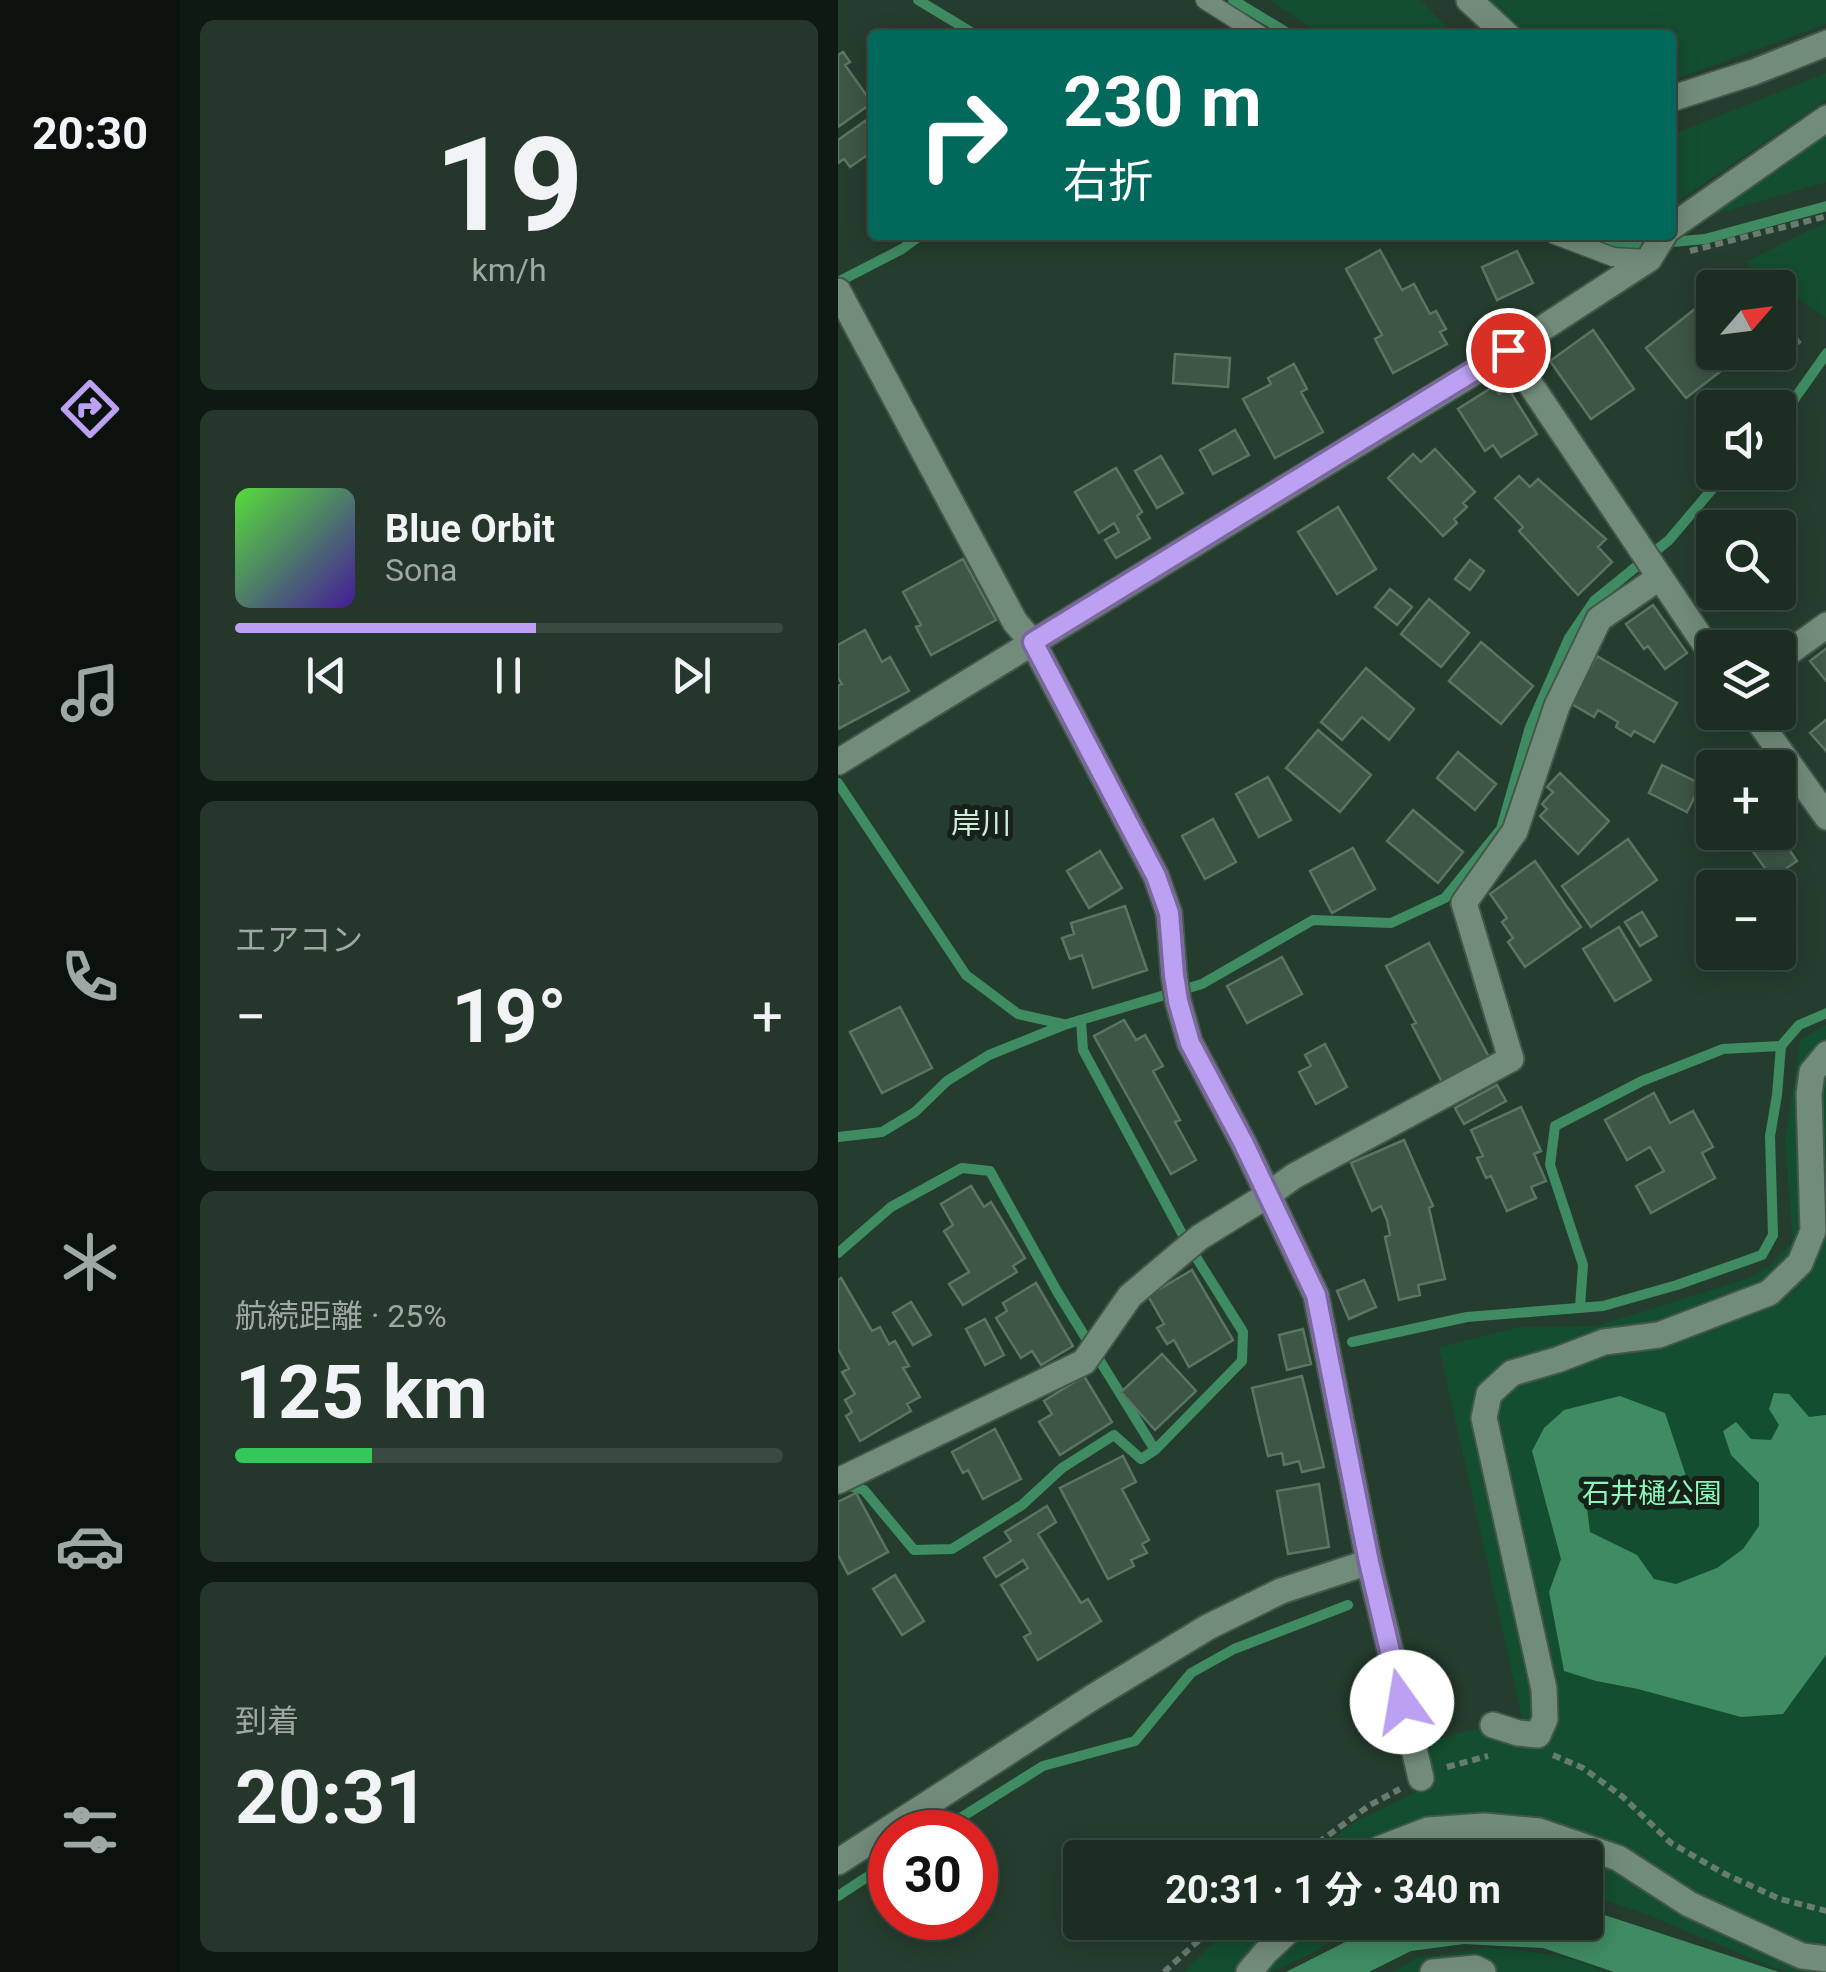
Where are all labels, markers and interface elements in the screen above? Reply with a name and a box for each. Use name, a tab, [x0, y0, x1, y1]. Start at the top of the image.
text: 230 m	[1063, 61, 1262, 143]
icon: right	[898, 70, 1028, 200]
text: 20:30	[32, 107, 148, 160]
text: 19	[434, 109, 584, 262]
text: 右折	[1063, 155, 1153, 208]
text: km/h	[471, 251, 547, 289]
north arrow	[1696, 270, 1796, 370]
map controls	[1696, 270, 1796, 970]
pin	[1466, 308, 1551, 393]
icon: arrive	[1481, 323, 1536, 378]
icon: directions	[55, 374, 125, 444]
button: sound	[1696, 390, 1796, 490]
text: Blue Orbit	[385, 507, 555, 551]
button: search	[1696, 510, 1796, 610]
text: Sona	[385, 551, 457, 589]
button: layers	[1696, 630, 1796, 730]
icon: previous	[299, 648, 354, 703]
icon: pause	[481, 648, 536, 703]
icon: next	[664, 648, 719, 703]
icon: music	[55, 658, 125, 728]
button: +	[1696, 750, 1796, 850]
district label: 岸川	[951, 806, 1011, 841]
button: −	[1696, 870, 1796, 970]
text: エアコン	[235, 921, 363, 959]
icon: phone	[55, 942, 125, 1012]
text: 19°	[451, 972, 567, 1060]
text: −	[235, 985, 266, 1049]
text: +	[752, 985, 783, 1049]
icon: climate	[55, 1227, 125, 1297]
text: 航続距離 · 25%	[235, 1297, 447, 1335]
text: 125 km	[235, 1348, 488, 1436]
park label: 石井樋公園	[1582, 1477, 1722, 1510]
icon: car	[55, 1511, 125, 1581]
position arrow	[1350, 1650, 1454, 1754]
text: 到着	[235, 1702, 299, 1740]
text: 20:31	[235, 1753, 428, 1841]
icon: filters	[55, 1795, 125, 1865]
speed limit sign: 30	[868, 1810, 998, 1940]
text: 20:31 · 1 分 · 340 m	[1165, 1868, 1501, 1912]

